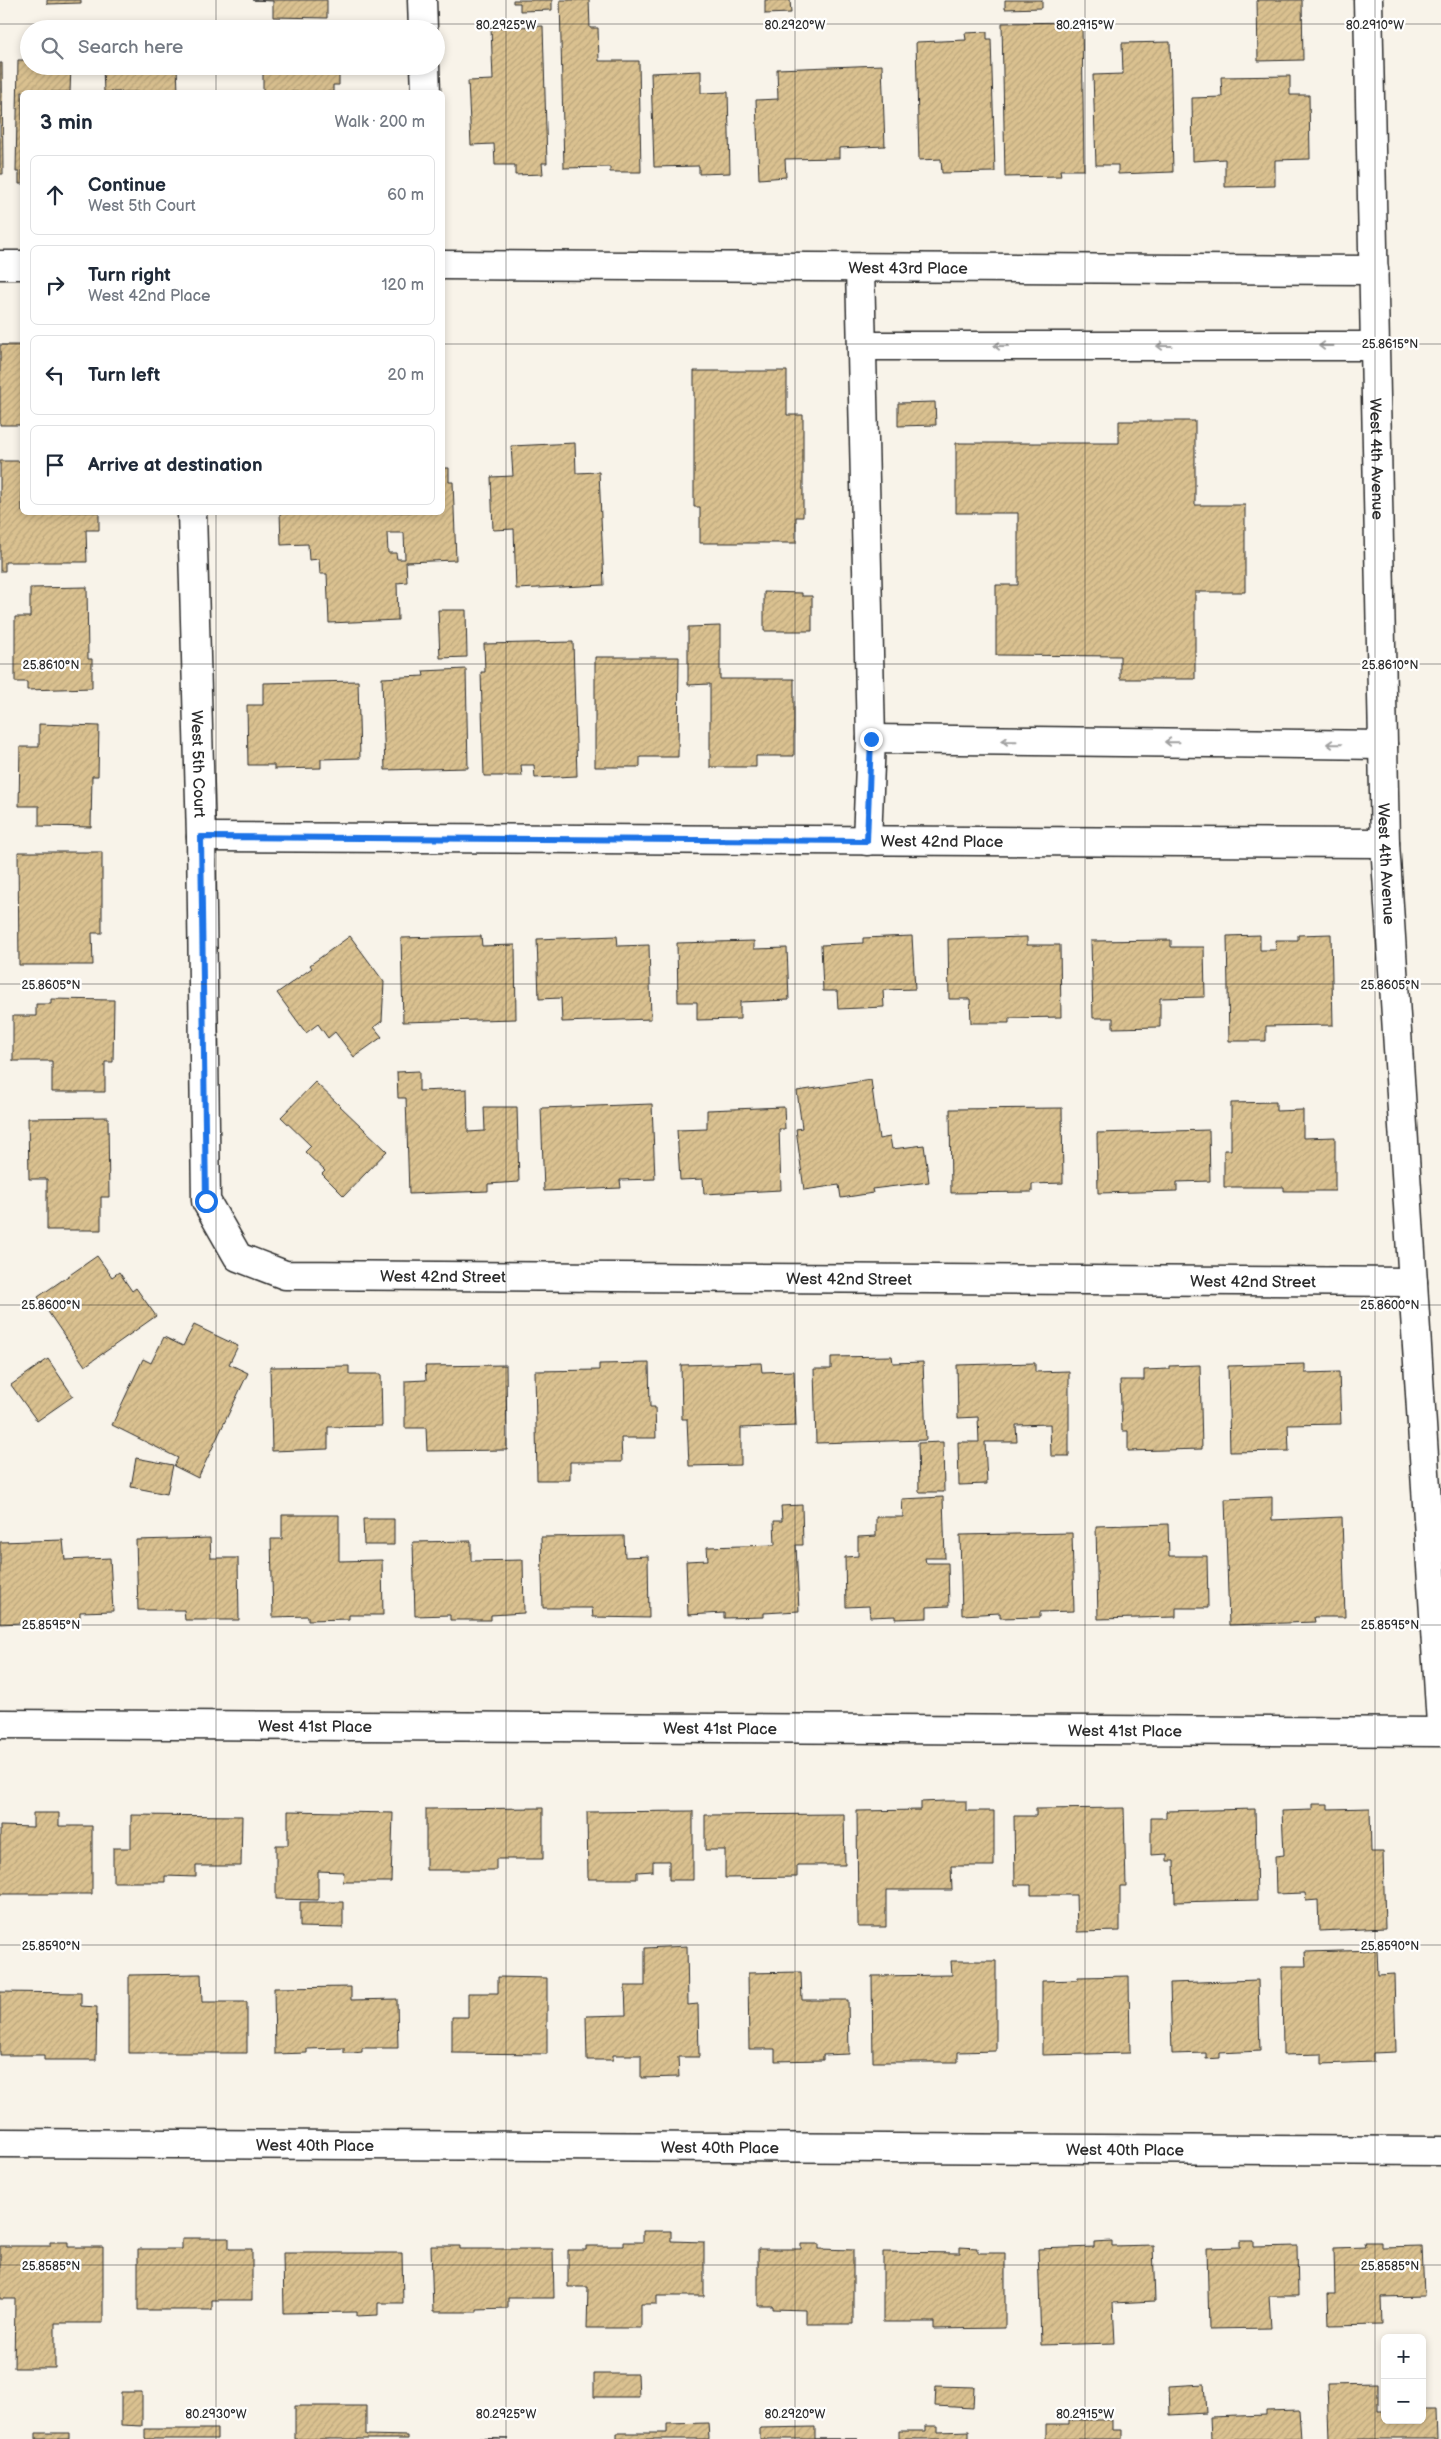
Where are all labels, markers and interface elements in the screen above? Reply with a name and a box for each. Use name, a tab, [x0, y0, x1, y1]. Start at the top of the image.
text: 80.2925°W	[476, 18, 536, 33]
text: 80.2920°W	[764, 18, 826, 33]
text: 80.2915°W	[1056, 18, 1114, 33]
text: 80.2910°W	[1346, 18, 1404, 33]
search box	[20, 20, 445, 75]
icon: search	[38, 34, 66, 62]
text: Search here	[78, 36, 183, 59]
text: 3 min	[40, 110, 93, 135]
text: Walk · 200 m	[335, 113, 425, 132]
text: Continue	[88, 174, 166, 197]
icon: ahead	[41, 181, 69, 209]
text: 60 m	[387, 186, 424, 205]
text: West 5th Court	[88, 197, 196, 216]
street label: West 43rd Place	[848, 259, 968, 279]
text: Turn right	[88, 264, 171, 287]
icon: right	[41, 271, 69, 299]
text: 120 m	[381, 276, 424, 295]
text: West 42nd Place	[88, 287, 211, 306]
text: 25.8615°N	[1362, 337, 1418, 352]
one-way arrow	[993, 341, 1010, 351]
one-way arrow	[1156, 341, 1172, 351]
one-way arrow	[1318, 341, 1334, 351]
icon: left	[41, 361, 69, 389]
text: Turn left	[88, 364, 160, 387]
text: 20 m	[388, 366, 424, 385]
street label: West 4th Avenue	[1365, 398, 1386, 521]
icon: arrive	[41, 451, 69, 479]
text: Arrive at destination	[88, 454, 263, 477]
text: 25.8610°N	[23, 658, 79, 673]
text: 25.8610°N	[1362, 658, 1418, 673]
street label: West 5th Court	[186, 710, 208, 818]
route end	[860, 728, 883, 751]
one-way arrow	[1001, 736, 1018, 746]
one-way arrow	[1164, 738, 1180, 747]
one-way arrow	[1326, 739, 1342, 749]
street label: West 4th Avenue	[1373, 803, 1398, 926]
street label: West 42nd Place	[881, 832, 1004, 852]
text: 25.8605°N	[22, 978, 80, 993]
text: 25.8605°N	[1361, 978, 1419, 993]
route start	[195, 1190, 218, 1213]
street label: West 42nd Street	[380, 1268, 506, 1287]
street label: West 42nd Street	[786, 1270, 912, 1290]
street label: West 42nd Street	[1190, 1273, 1316, 1292]
text: 25.8600°N	[21, 1298, 81, 1313]
text: 25.8600°N	[1360, 1298, 1420, 1313]
text: 25.8595°N	[22, 1618, 80, 1633]
text: 25.8595°N	[1361, 1618, 1419, 1633]
street label: West 41st Place	[258, 1717, 373, 1737]
street label: West 41st Place	[663, 1720, 778, 1739]
street label: West 41st Place	[1068, 1722, 1183, 1742]
text: 25.8590°N	[22, 1939, 80, 1954]
text: 25.8590°N	[1361, 1939, 1419, 1954]
street label: West 40th Place	[256, 2136, 375, 2156]
street label: West 40th Place	[661, 2139, 780, 2158]
street label: West 40th Place	[1066, 2141, 1185, 2161]
text: 25.8585°N	[22, 2259, 80, 2274]
text: 25.8585°N	[1361, 2259, 1419, 2274]
map controls	[1381, 2334, 1426, 2424]
button: +	[1381, 2334, 1426, 2379]
button: −	[1381, 2379, 1426, 2424]
text: 80.2930°W	[185, 2407, 247, 2422]
text: 80.2925°W	[476, 2407, 536, 2422]
text: 80.2920°W	[764, 2407, 826, 2422]
text: 80.2915°W	[1056, 2407, 1114, 2422]

